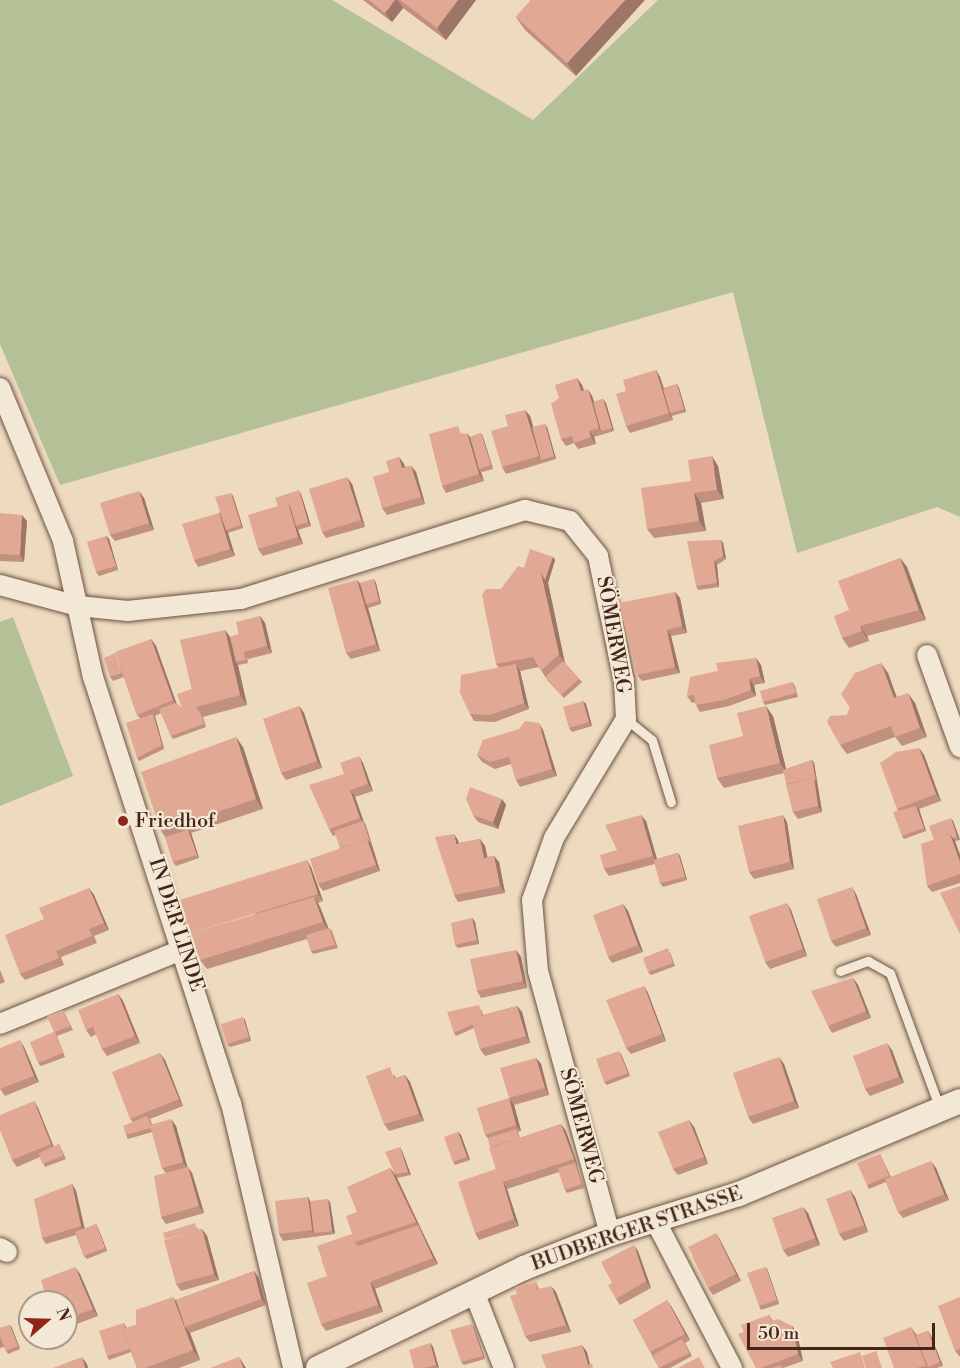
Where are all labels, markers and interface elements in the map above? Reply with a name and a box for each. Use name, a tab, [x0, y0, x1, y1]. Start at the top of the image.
street label: SÖMERWEG	[591, 575, 635, 695]
place label: Friedhof	[135, 809, 215, 833]
marker: Friedhof	[116, 814, 130, 828]
street label: IN DER LINDE	[143, 855, 209, 995]
street label: SÖMERWEG	[554, 1066, 608, 1186]
street label: BUDBERGER STRASSE	[529, 1182, 745, 1276]
north arrow	[18, 1290, 78, 1350]
text: N	[51, 1305, 75, 1324]
scale bar	[750, 1311, 938, 1349]
text: 50 m	[758, 1322, 799, 1345]

